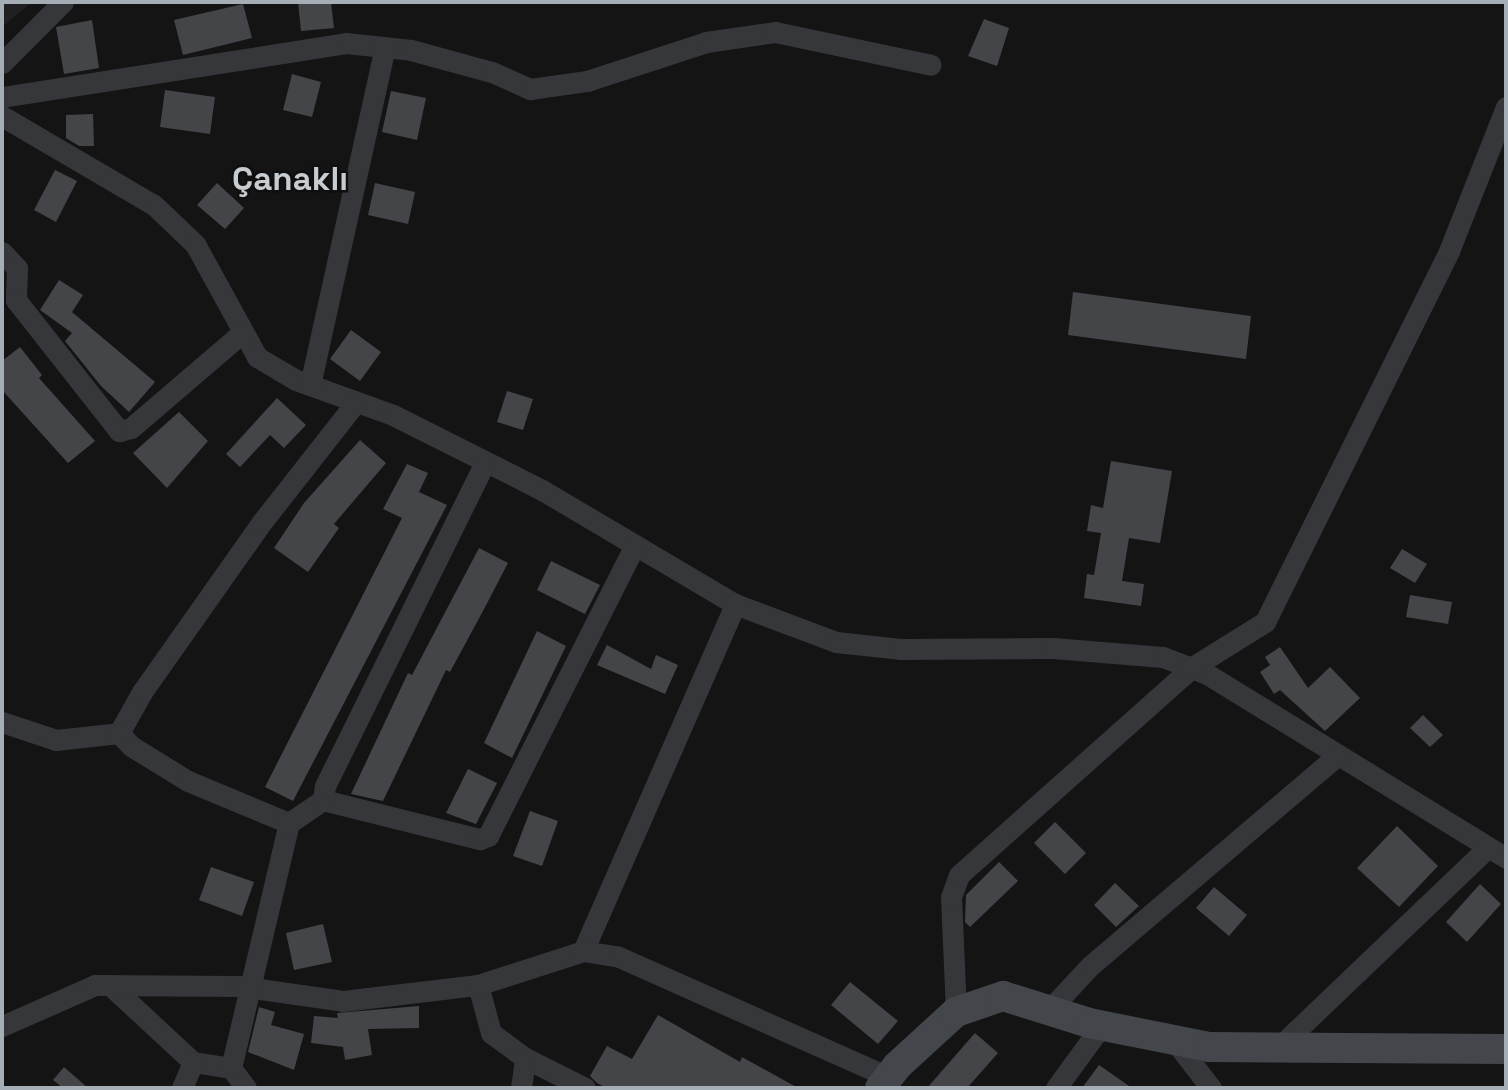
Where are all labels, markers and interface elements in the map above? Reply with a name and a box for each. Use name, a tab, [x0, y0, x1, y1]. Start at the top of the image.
district label: Çanaklı	[232, 160, 348, 200]

